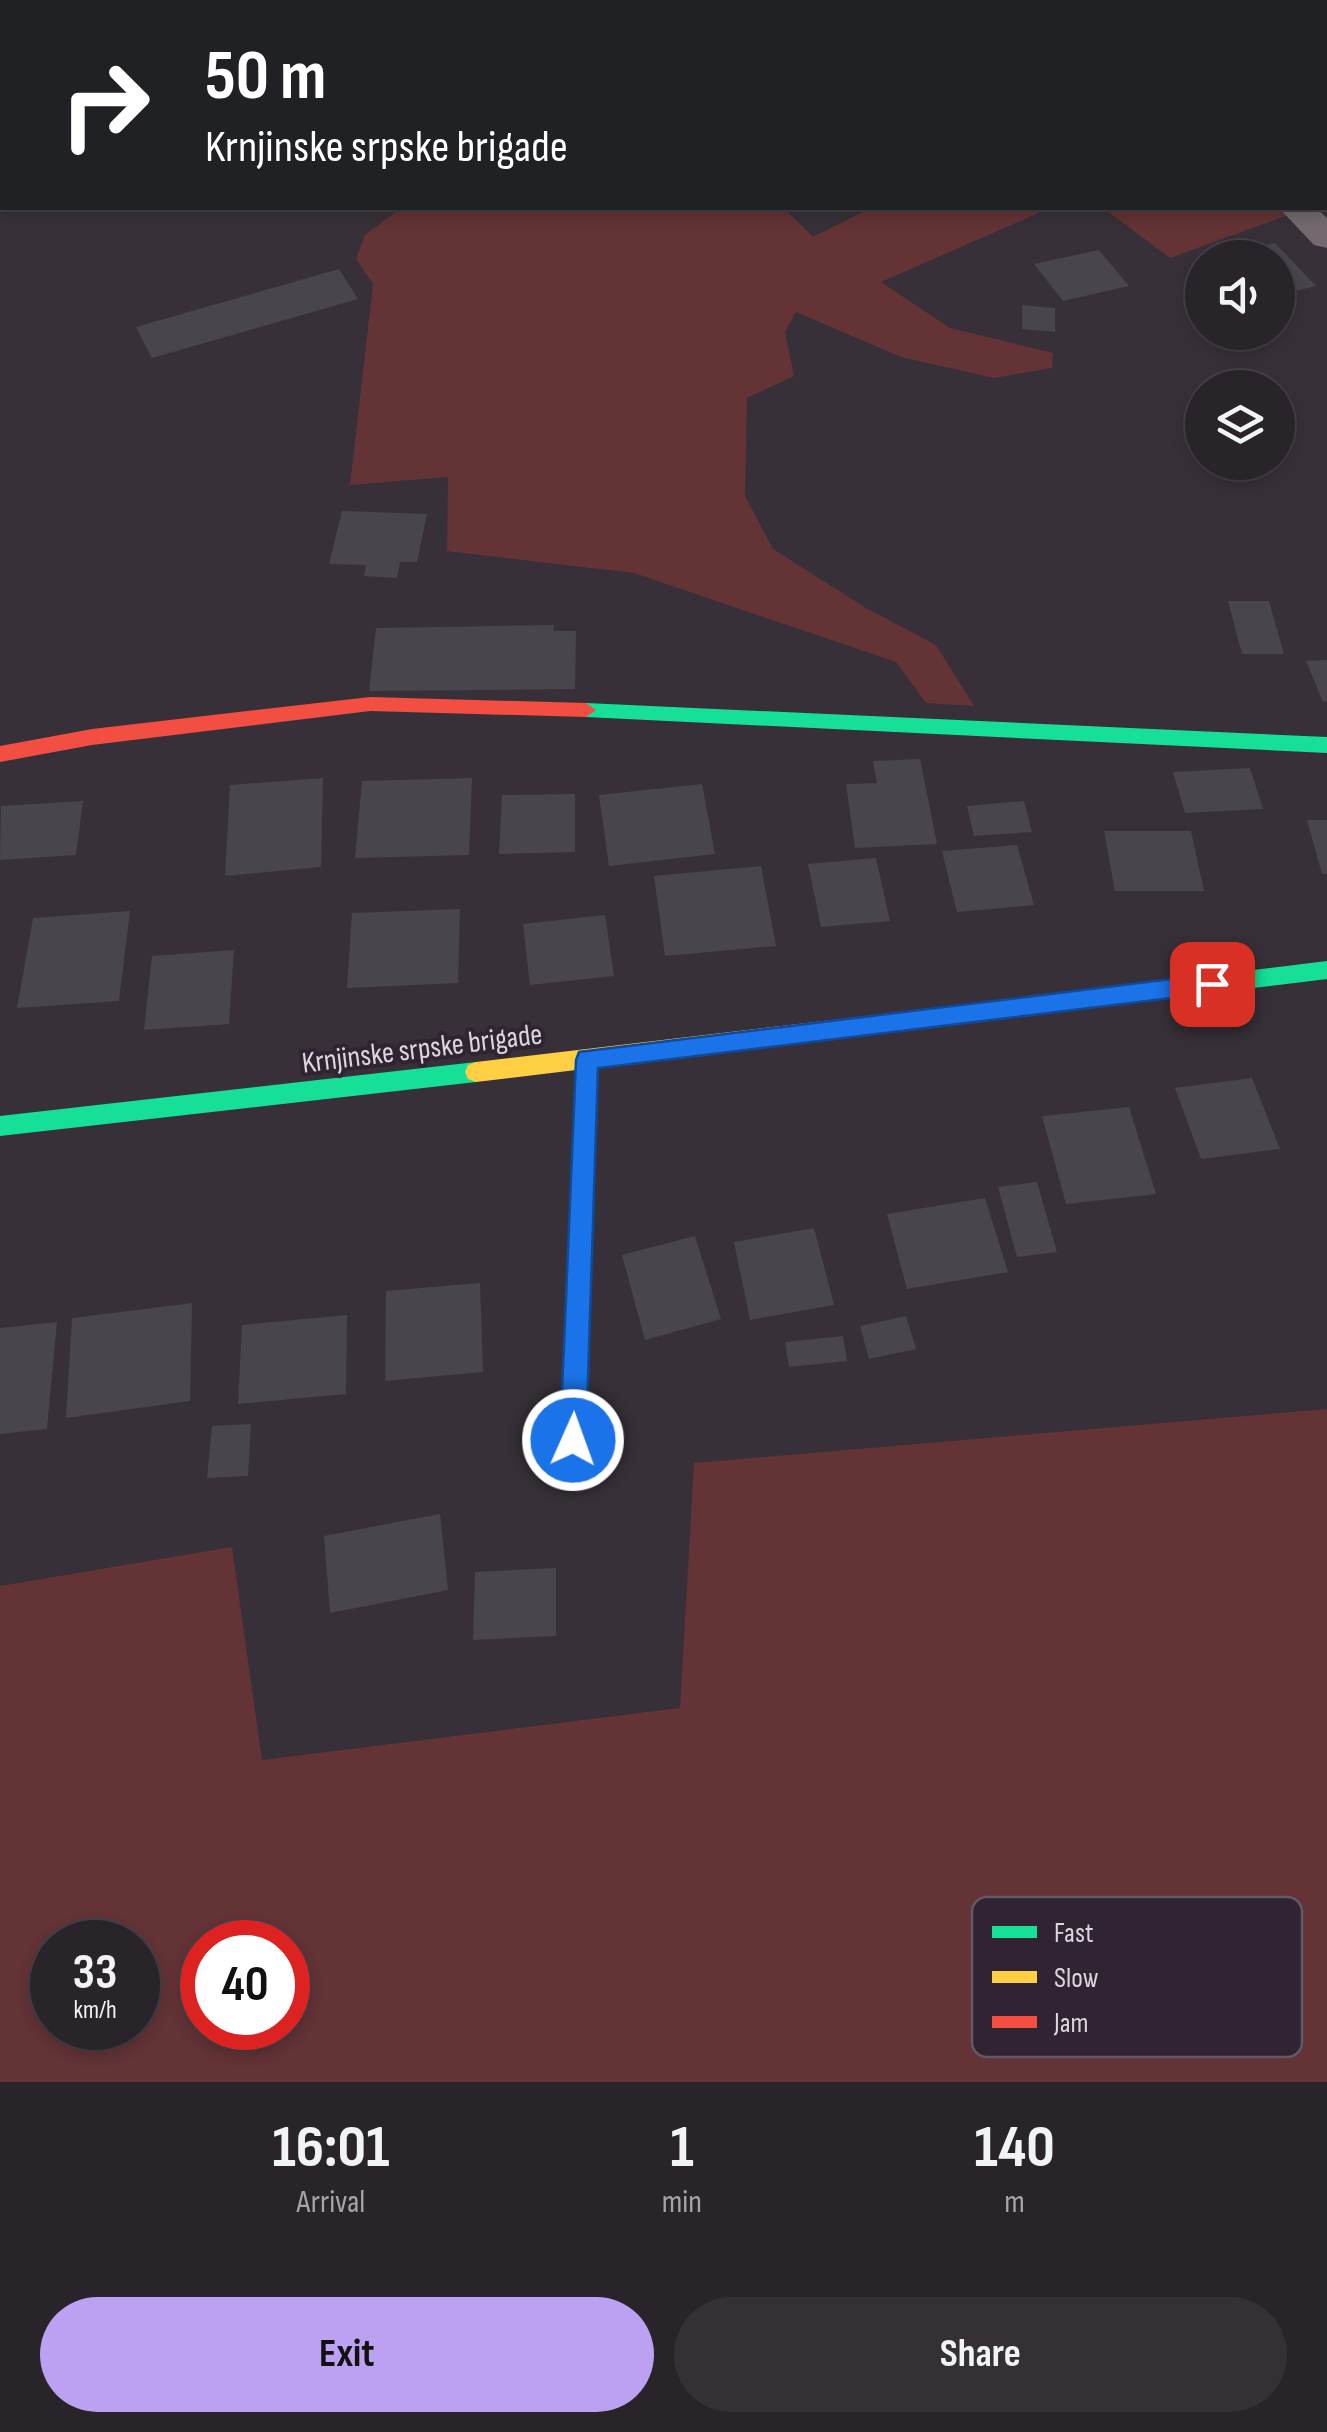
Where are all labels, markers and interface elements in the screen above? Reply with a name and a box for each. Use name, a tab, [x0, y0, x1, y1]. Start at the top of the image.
text: 50 m	[205, 35, 326, 119]
icon: right	[40, 40, 170, 170]
text: Krnjinske srpske brigade	[205, 120, 568, 175]
map controls	[1185, 240, 1295, 480]
button: sound	[1185, 240, 1295, 350]
button: layers	[1185, 370, 1295, 480]
pin	[1170, 942, 1255, 1027]
icon: arrive	[1185, 957, 1240, 1012]
street label: Krnjinske srpske brigade	[300, 1016, 544, 1082]
position arrow	[521, 1388, 625, 1492]
legend	[972, 1897, 1302, 2057]
text: Fast	[1054, 1917, 1093, 1950]
speed limit sign: 40	[180, 1920, 310, 2050]
text: 33	[73, 1943, 117, 2003]
text: Slow	[1054, 1962, 1099, 1995]
text: km/h	[73, 1995, 117, 2026]
text: Jam	[1053, 2007, 1089, 2040]
text: 16:01	[272, 2112, 390, 2184]
text: 1	[670, 2112, 694, 2184]
text: 140	[974, 2112, 1055, 2184]
text: Arrival	[297, 2183, 365, 2222]
text: min	[662, 2183, 702, 2222]
text: m	[1004, 2183, 1025, 2222]
button: Exit	[40, 2297, 654, 2412]
button: Share	[674, 2297, 1287, 2412]

